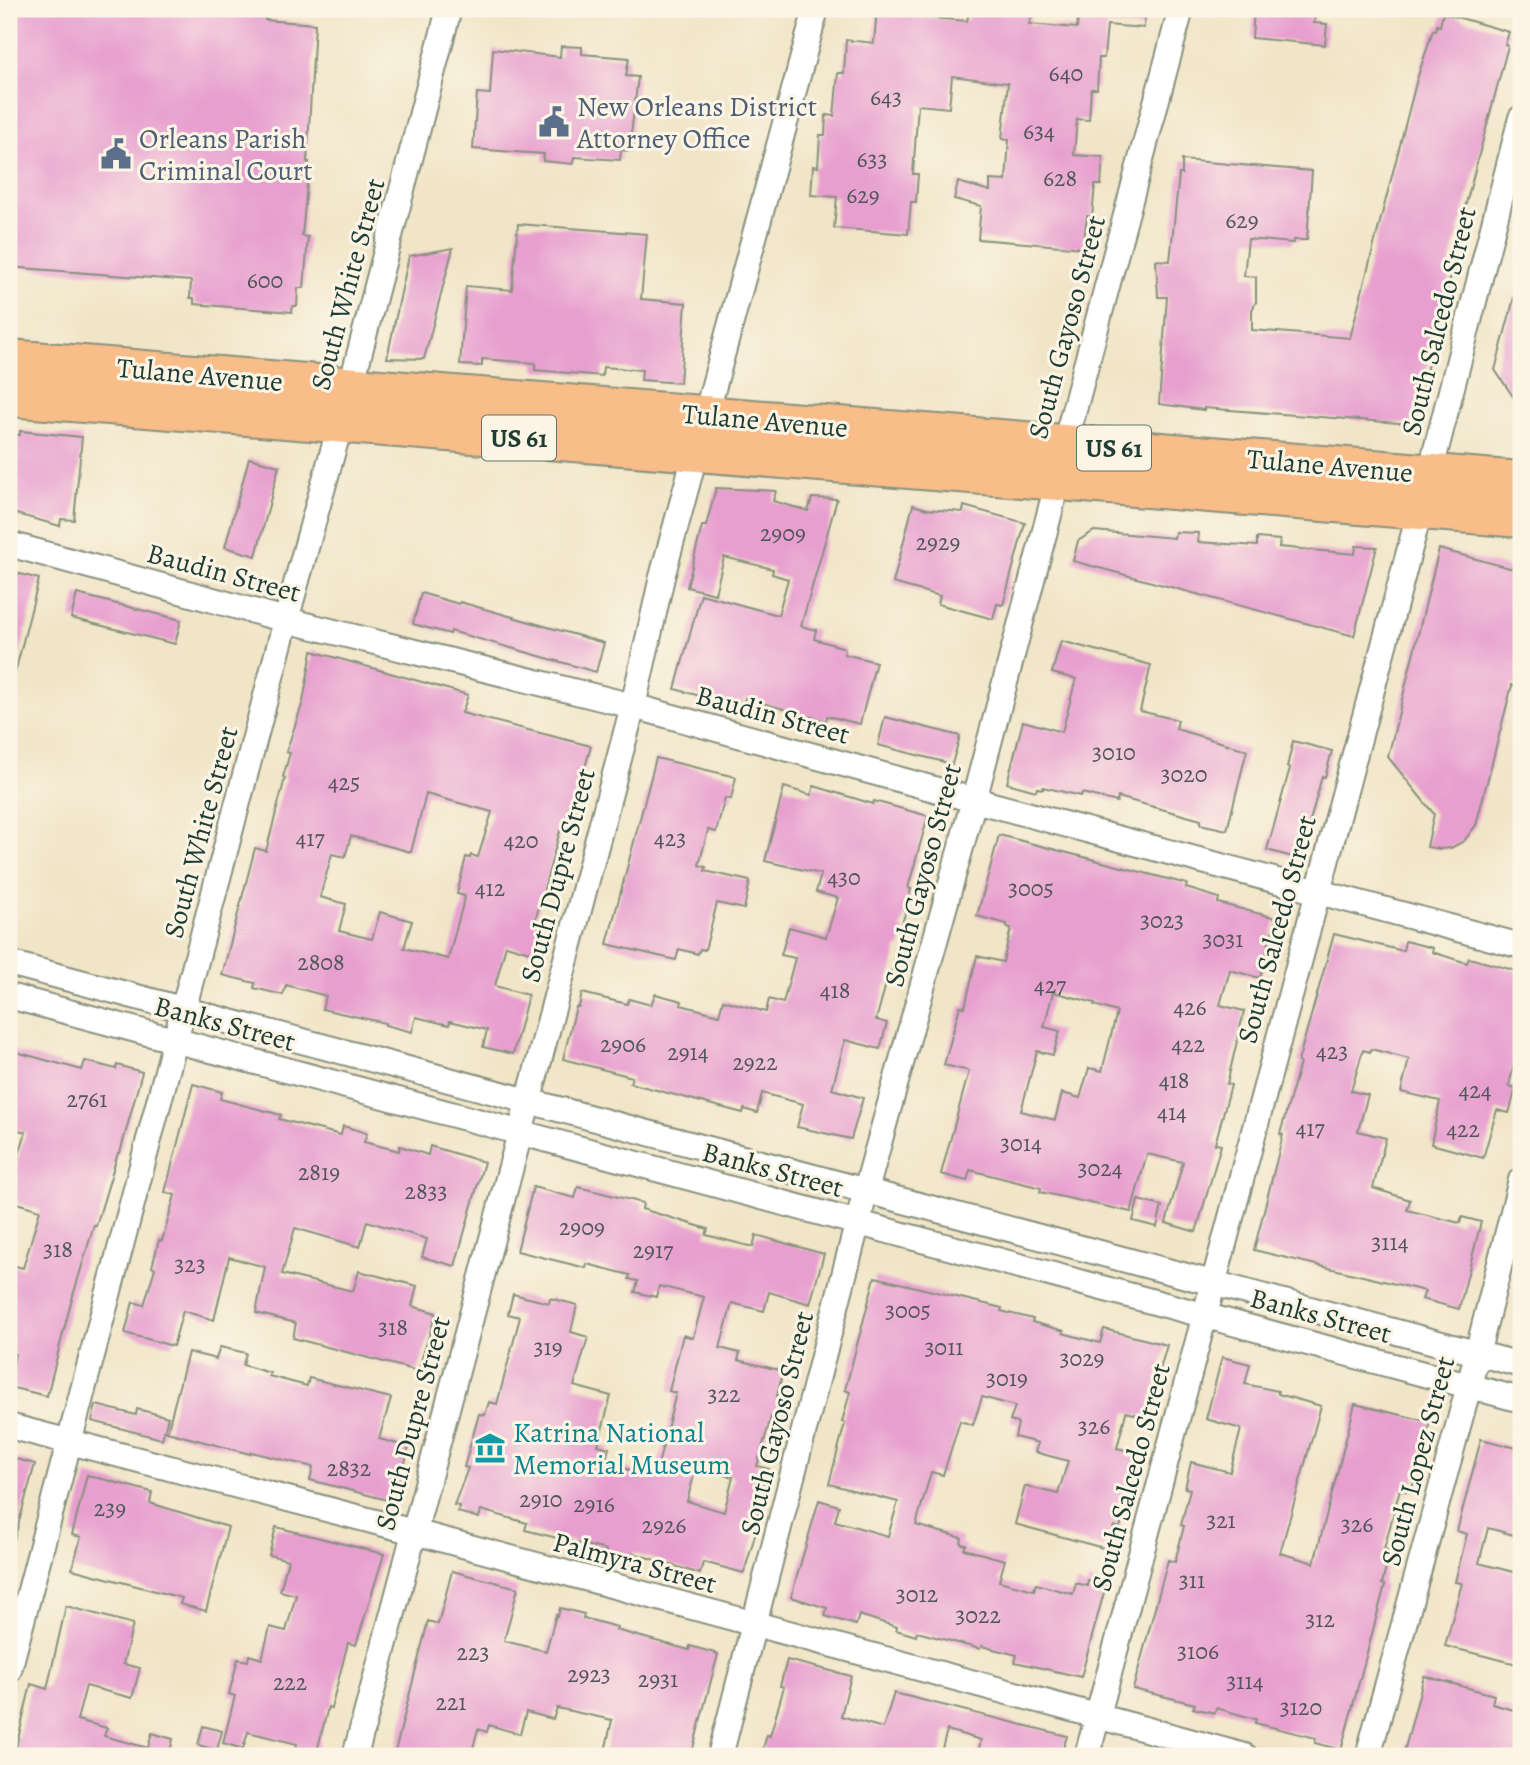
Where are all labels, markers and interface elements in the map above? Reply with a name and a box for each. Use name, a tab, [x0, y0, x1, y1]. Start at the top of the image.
house number: 640	[1049, 57, 1083, 89]
house number: 643	[870, 81, 902, 113]
place label: New Orleans District Attorney Office	[576, 88, 817, 158]
public building icon: New Orleans District Attorney Office	[537, 105, 571, 139]
house number: 634	[1023, 115, 1055, 147]
place label: Orleans Parish Criminal Court	[139, 120, 313, 190]
public building icon: Orleans Parish Criminal Court	[99, 137, 133, 171]
house number: 633	[856, 143, 888, 175]
house number: 628	[1043, 162, 1077, 194]
street label: South White Street	[301, 174, 395, 394]
house number: 629	[846, 179, 880, 211]
street label: South Salcedo Street	[1392, 203, 1486, 440]
house number: 629	[1225, 204, 1259, 236]
street label: South Gayoso Street	[1019, 211, 1115, 443]
house number: 600	[247, 264, 283, 296]
street label: Tulane Avenue	[115, 349, 284, 401]
street label: Tulane Avenue	[680, 395, 849, 447]
road number: US 61	[482, 416, 556, 460]
road number: US 61	[1077, 426, 1151, 470]
street label: Tulane Avenue	[1245, 440, 1414, 492]
house number: 2909	[760, 517, 806, 549]
house number: 2929	[916, 526, 960, 558]
street label: Baudin Street	[143, 534, 305, 612]
street label: Baudin Street	[692, 676, 854, 754]
street label: South White Street	[154, 722, 248, 942]
house number: 3010	[1092, 736, 1136, 768]
house number: 3020	[1161, 758, 1207, 790]
street label: South Gayoso Street	[875, 759, 971, 991]
street label: South Dupre Street	[511, 764, 605, 986]
house number: 425	[328, 766, 360, 798]
street label: South Salcedo Street	[1228, 811, 1326, 1048]
house number: 417	[295, 822, 325, 854]
house number: 423	[654, 822, 686, 854]
house number: 420	[503, 824, 539, 856]
house number: 430	[827, 861, 861, 893]
house number: 412	[475, 872, 505, 904]
house number: 3005	[1008, 872, 1054, 904]
house number: 3023	[1140, 904, 1184, 936]
house number: 3031	[1203, 923, 1243, 955]
house number: 2808	[297, 946, 345, 978]
house number: 427	[1034, 969, 1067, 1001]
house number: 418	[820, 974, 850, 1006]
street label: Banks Street	[150, 987, 300, 1061]
house number: 426	[1173, 991, 1207, 1023]
house number: 2906	[600, 1028, 646, 1060]
house number: 422	[1171, 1028, 1205, 1060]
house number: 423	[1316, 1035, 1348, 1067]
house number: 2914	[667, 1036, 709, 1068]
house number: 2922	[732, 1046, 778, 1078]
house number: 418	[1159, 1064, 1189, 1096]
house number: 424	[1458, 1074, 1492, 1106]
house number: 2761	[67, 1083, 107, 1115]
house number: 414	[1157, 1096, 1187, 1128]
house number: 417	[1295, 1112, 1325, 1144]
house number: 422	[1446, 1113, 1480, 1145]
house number: 3014	[1000, 1127, 1042, 1159]
street label: Banks Street	[698, 1133, 848, 1207]
house number: 3024	[1077, 1152, 1123, 1184]
house number: 2819	[298, 1156, 340, 1188]
house number: 2833	[404, 1175, 448, 1207]
house number: 2909	[559, 1211, 605, 1243]
house number: 3114	[1371, 1226, 1409, 1258]
house number: 318	[43, 1233, 73, 1265]
house number: 2917	[633, 1234, 674, 1266]
house number: 323	[174, 1248, 206, 1280]
street label: Banks Street	[1246, 1279, 1396, 1353]
house number: 3005	[885, 1294, 931, 1326]
street label: South Gayoso Street	[731, 1307, 823, 1539]
house number: 318	[378, 1311, 408, 1343]
street label: South Dupre Street	[366, 1312, 460, 1534]
house number: 319	[533, 1331, 563, 1363]
house number: 3011	[924, 1331, 964, 1363]
house number: 3029	[1059, 1342, 1105, 1374]
street label: South Lopez Street	[1372, 1352, 1464, 1570]
street label: South Salcedo Street	[1082, 1359, 1180, 1596]
house number: 3019	[986, 1362, 1028, 1394]
house number: 322	[708, 1378, 740, 1410]
house number: 326	[1078, 1410, 1110, 1442]
place label: Katrina National Memorial Museum	[513, 1414, 731, 1484]
museum icon: Katrina National Memorial Museum	[473, 1431, 507, 1465]
house number: 2832	[327, 1452, 371, 1484]
house number: 2910	[519, 1483, 563, 1515]
house number: 2916	[573, 1488, 615, 1520]
house number: 239	[94, 1492, 126, 1524]
house number: 321	[1206, 1504, 1236, 1536]
house number: 326	[1341, 1508, 1373, 1540]
house number: 2926	[642, 1509, 686, 1541]
street label: Palmyra Street	[549, 1523, 721, 1603]
house number: 311	[1179, 1564, 1205, 1596]
house number: 3012	[896, 1578, 938, 1610]
house number: 3022	[955, 1599, 1001, 1631]
house number: 312	[1305, 1603, 1335, 1635]
house number: 3106	[1177, 1635, 1219, 1667]
house number: 223	[457, 1636, 489, 1668]
house number: 2923	[567, 1658, 611, 1690]
house number: 2931	[638, 1663, 678, 1695]
house number: 3114	[1226, 1665, 1264, 1697]
house number: 222	[273, 1666, 307, 1698]
house number: 221	[435, 1686, 467, 1718]
house number: 3120	[1280, 1691, 1322, 1723]

